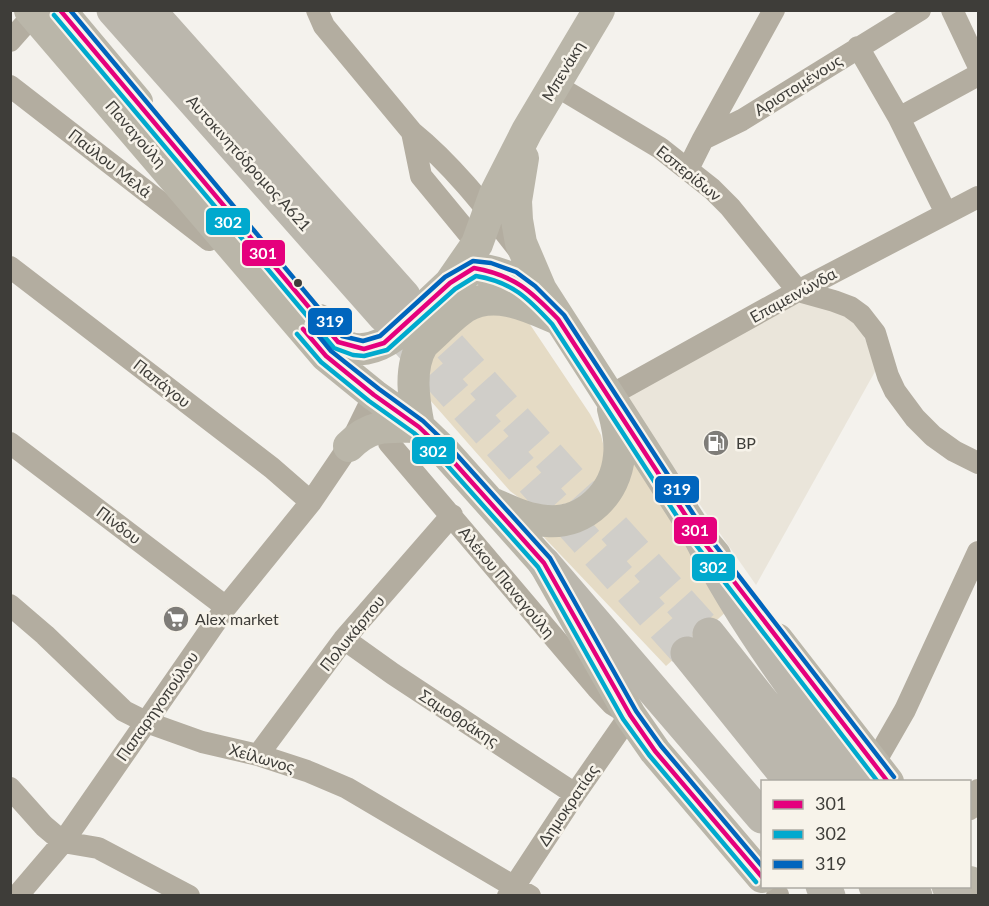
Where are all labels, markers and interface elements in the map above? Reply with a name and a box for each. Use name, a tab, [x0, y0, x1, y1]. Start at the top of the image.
street label: Μπενάκη	[537, 37, 588, 104]
street label: Αριστομένους	[750, 50, 846, 119]
street label: Αυτοκινητόδρομος Α621	[183, 91, 315, 235]
street label: Παναγούλη	[102, 96, 171, 171]
street label: Παύλου Μελά	[65, 124, 156, 201]
street label: Εσπερίδων	[653, 141, 726, 204]
line badge: 302	[205, 207, 251, 236]
text: 302	[214, 212, 242, 231]
line badge: 301	[241, 239, 286, 267]
text: 301	[249, 243, 277, 262]
street label: Επαμεινώνδα	[746, 263, 840, 326]
unlabelled marker	[292, 277, 304, 289]
line badge: 319	[307, 307, 353, 336]
text: 319	[316, 311, 344, 330]
street label: Παπάγου	[130, 355, 195, 411]
fuel station icon: BP	[701, 428, 731, 458]
place label: BP	[736, 433, 756, 452]
line badge: 302	[411, 436, 456, 465]
text: 302	[419, 441, 447, 460]
line badge: 319	[654, 475, 700, 504]
text: 319	[663, 479, 691, 498]
street label: Πίνδου	[93, 502, 145, 547]
line badge: 301	[673, 516, 718, 545]
text: 301	[681, 520, 709, 539]
street label: Αλέκου Παναγούλη	[455, 522, 559, 641]
line badge: 302	[691, 553, 736, 582]
text: 302	[699, 557, 727, 576]
street label: Πολυκάρπου	[315, 591, 388, 674]
supermarket icon: Alex market	[161, 604, 191, 634]
place label: Alex market	[195, 609, 279, 628]
street label: Παπαρηγοπούλου	[112, 647, 202, 764]
street label: Σαμοθράκης	[416, 685, 503, 750]
street label: Χείλωνος	[227, 739, 297, 776]
street label: Δημοκρατίας	[534, 760, 602, 849]
legend	[761, 780, 971, 888]
text: 301	[815, 792, 846, 814]
text: 302	[815, 822, 846, 844]
text: 319	[815, 852, 846, 874]

